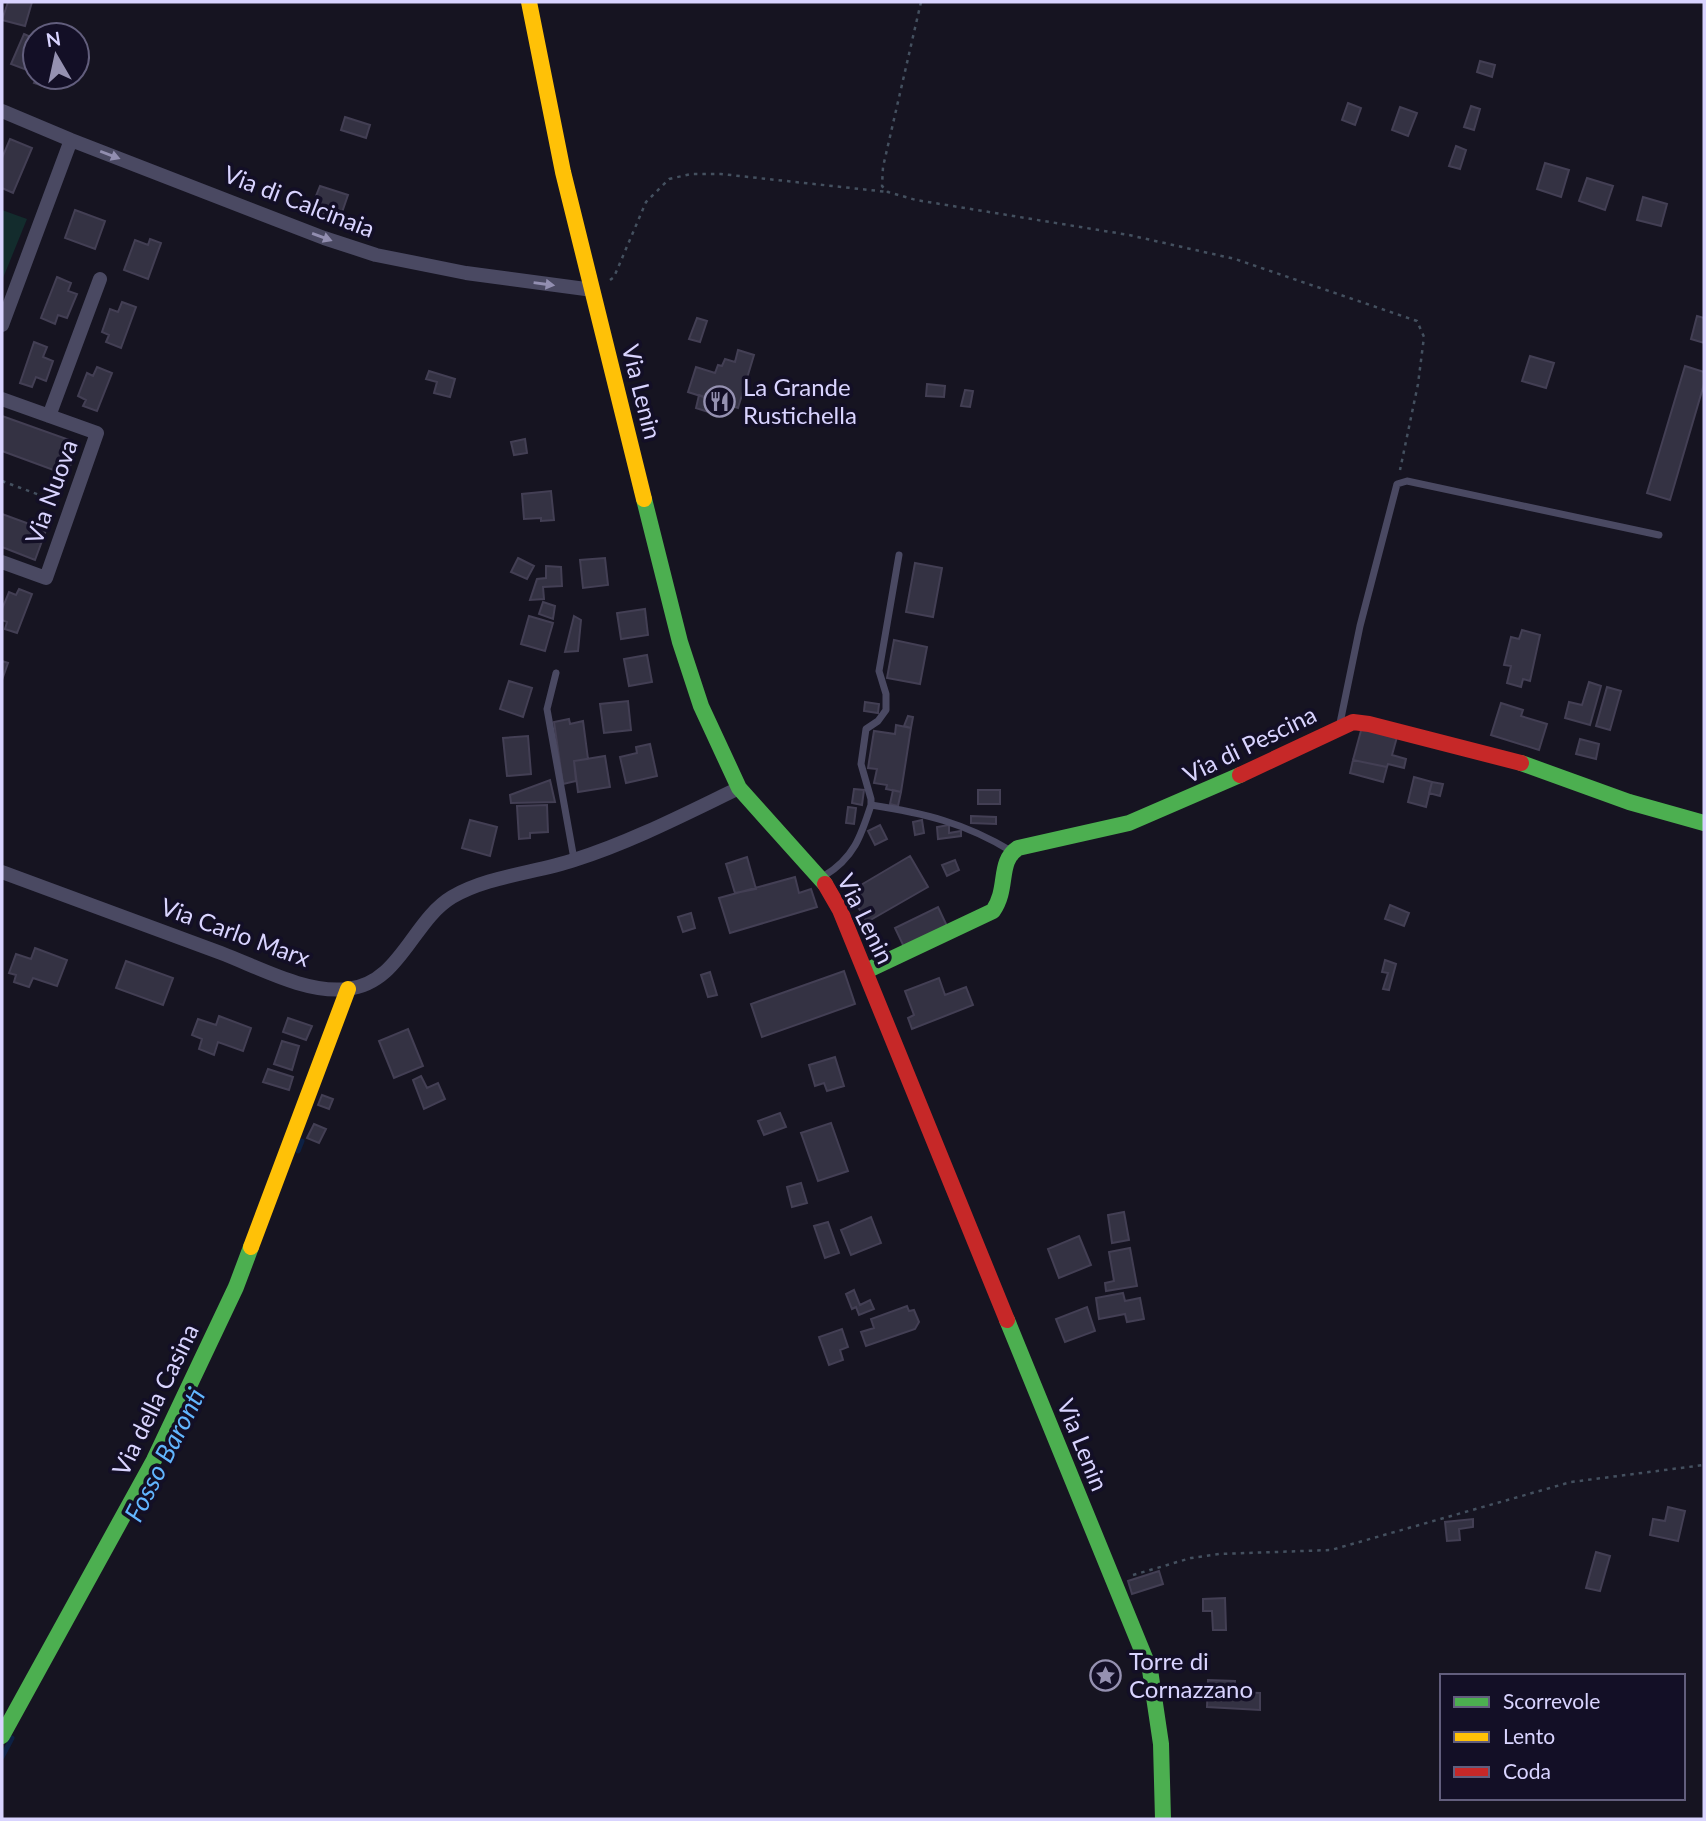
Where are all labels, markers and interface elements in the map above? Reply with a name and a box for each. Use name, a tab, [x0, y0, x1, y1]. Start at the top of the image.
north arrow	[21, 21, 91, 91]
text: N	[44, 26, 62, 51]
one-way arrow	[100, 150, 121, 161]
street label: Via di Calcinaia	[220, 159, 379, 243]
one-way arrow	[312, 232, 333, 243]
one-way arrow	[534, 278, 556, 289]
street label: Via Lenin	[617, 341, 668, 442]
place label: La Grande Rustichella	[743, 372, 857, 429]
restaurant icon: La Grande Rustichella	[703, 385, 737, 419]
street label: Via Nuova	[18, 435, 83, 548]
street label: Via di Pescina	[1178, 699, 1321, 788]
street label: Via Lenin	[832, 869, 901, 968]
street label: Via Carlo Marx	[157, 891, 314, 972]
street label: Via della Casina	[105, 1319, 204, 1480]
water label: Fosso Baronti	[117, 1382, 211, 1527]
street label: Via Lenin	[1052, 1394, 1115, 1495]
place label: Torre di Cornazzano	[1129, 1646, 1253, 1703]
place icon: Torre di Cornazzano	[1089, 1659, 1123, 1693]
legend	[1440, 1674, 1685, 1800]
text: Scorrevole	[1503, 1688, 1600, 1713]
text: Lento	[1503, 1723, 1555, 1748]
text: Coda	[1503, 1758, 1551, 1783]

